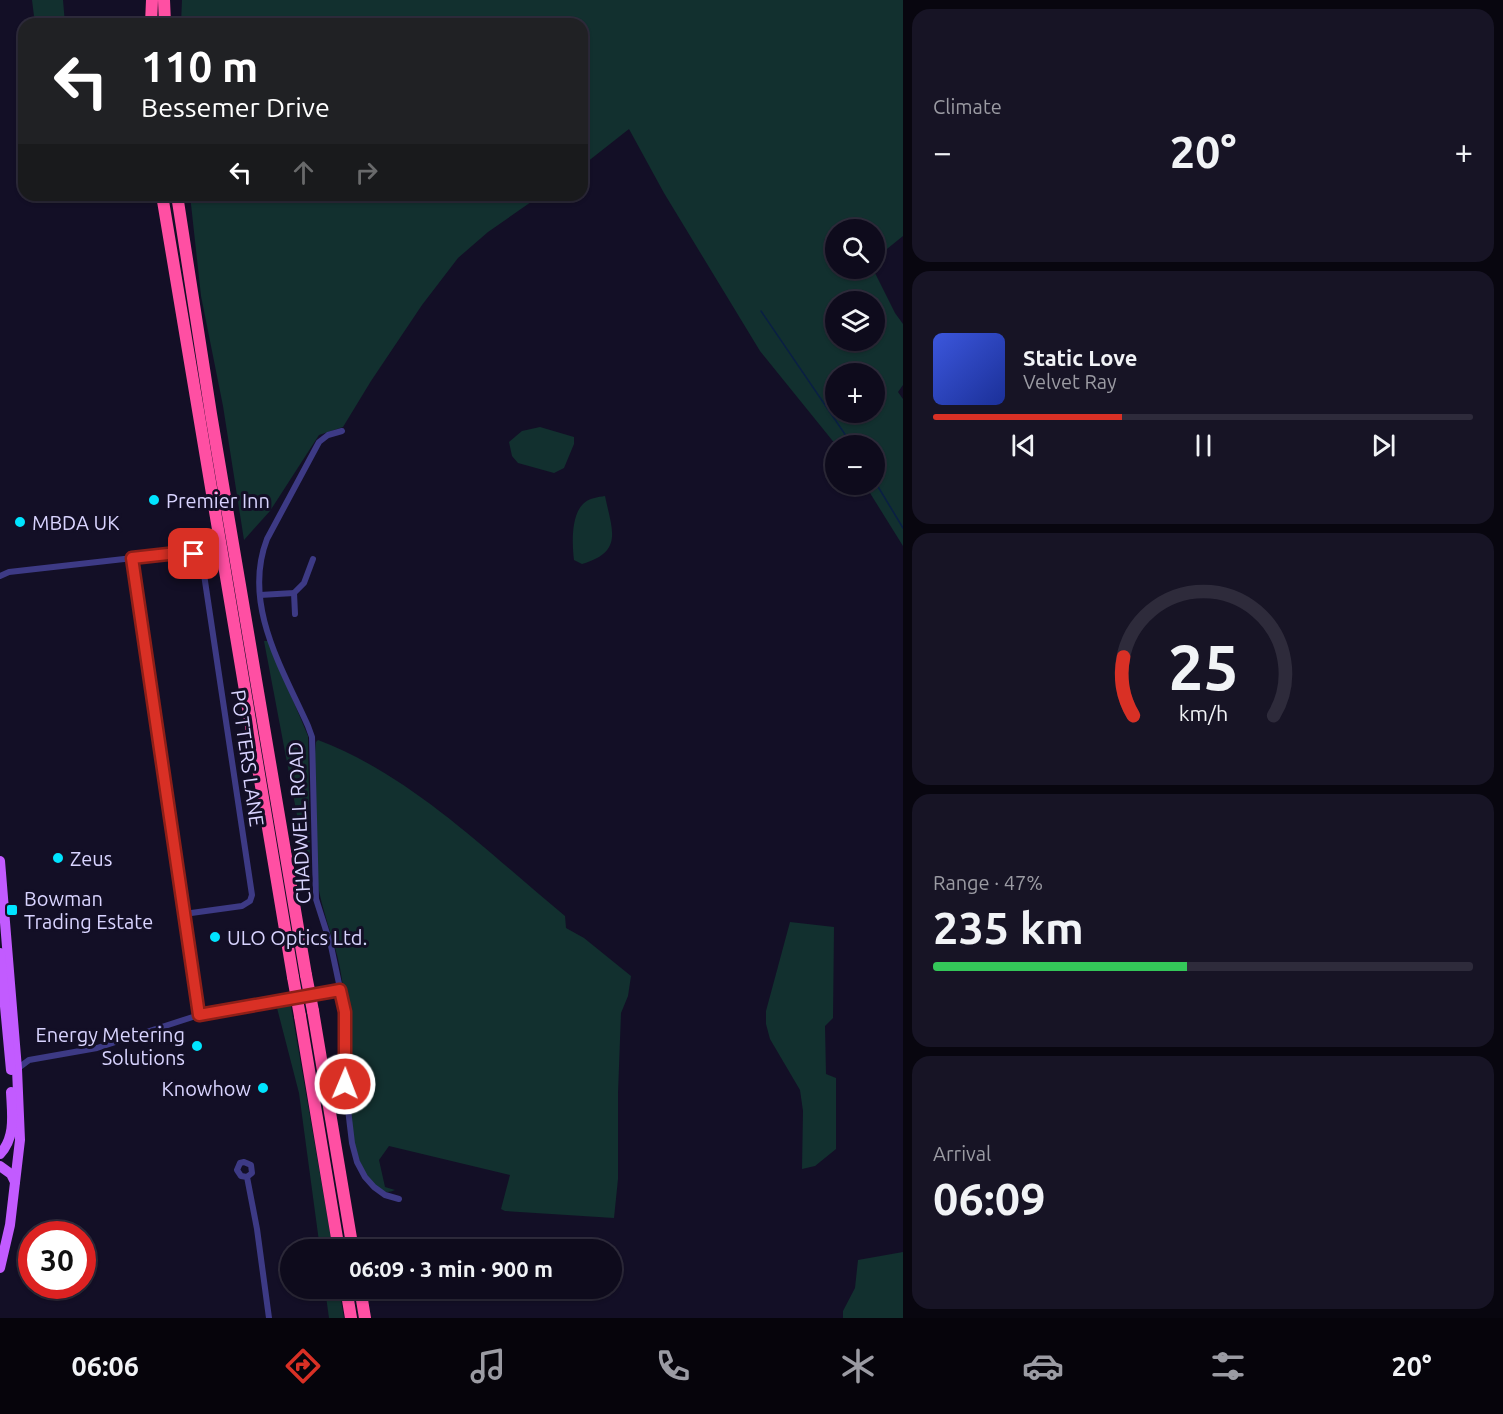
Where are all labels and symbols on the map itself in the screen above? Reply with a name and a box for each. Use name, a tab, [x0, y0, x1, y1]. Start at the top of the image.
place label: Premier Inn	[166, 489, 270, 512]
marker: Premier Inn	[147, 493, 161, 507]
place label: MBDA UK	[32, 511, 119, 534]
marker: MBDA UK	[13, 515, 27, 529]
pin	[168, 528, 219, 579]
street label: POTTERS LANE	[227, 688, 269, 828]
street label: CHADWELL ROAD	[283, 741, 315, 905]
place label: Zeus	[70, 847, 112, 870]
marker: Zeus	[51, 851, 65, 865]
place label: Bowman Trading Estate	[24, 887, 153, 933]
marker: Bowman Trading Estate	[5, 903, 19, 917]
place label: ULO Optics Ltd.	[227, 926, 367, 949]
marker: ULO Optics Ltd.	[208, 930, 222, 944]
place label: Energy Metering Solutions	[35, 1023, 185, 1069]
marker: Energy Metering Solutions	[190, 1039, 204, 1053]
position arrow	[313, 1052, 377, 1116]
place label: Knowhow	[162, 1077, 251, 1100]
marker: Knowhow	[256, 1081, 270, 1095]
speed limit sign: 30	[18, 1221, 96, 1299]

